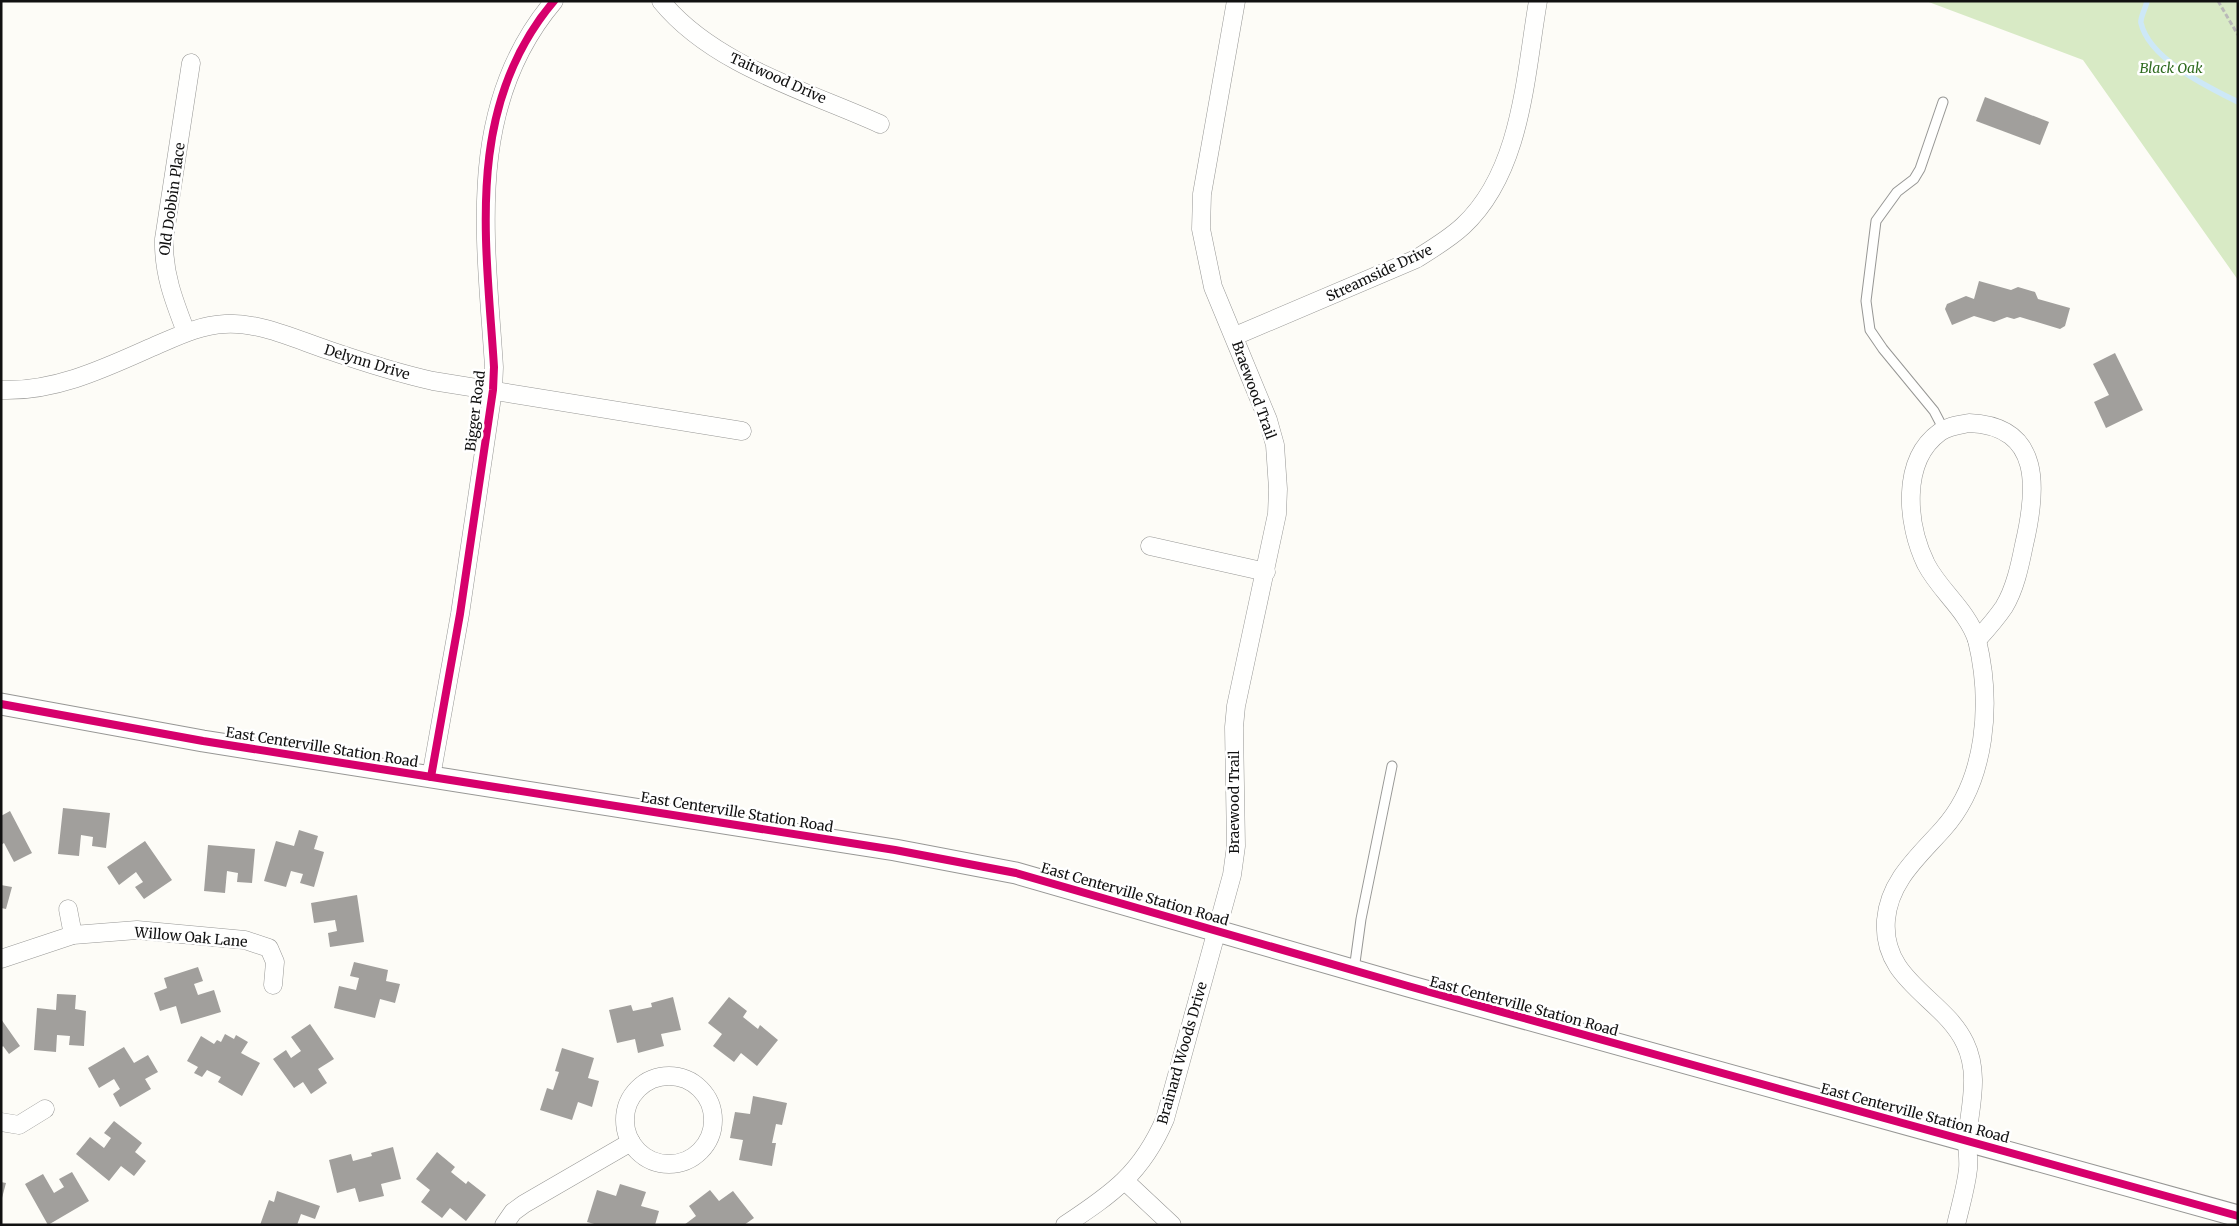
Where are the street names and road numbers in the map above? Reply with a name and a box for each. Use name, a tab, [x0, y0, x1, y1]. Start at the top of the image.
street label: Taitwood Drive	[727, 49, 829, 107]
street label: Old Dobbin Place	[155, 141, 189, 257]
street label: Streamside Drive	[1323, 241, 1435, 305]
street label: Braewood Trail	[1228, 338, 1280, 442]
street label: Delynn Drive	[322, 340, 412, 384]
street label: Bigger Road	[461, 369, 489, 453]
street label: East Centerville Station Road	[224, 723, 420, 771]
street label: Braewood Trail	[1225, 750, 1243, 854]
street label: East Centerville Station Road	[639, 788, 835, 836]
street label: East Centerville Station Road	[1039, 859, 1232, 930]
street label: Willow Oak Lane	[133, 923, 248, 951]
street label: East Centerville Station Road	[1428, 972, 1621, 1040]
street label: Brainard Woods Drive	[1153, 980, 1211, 1126]
street label: East Centerville Station Road	[1819, 1079, 2012, 1147]

